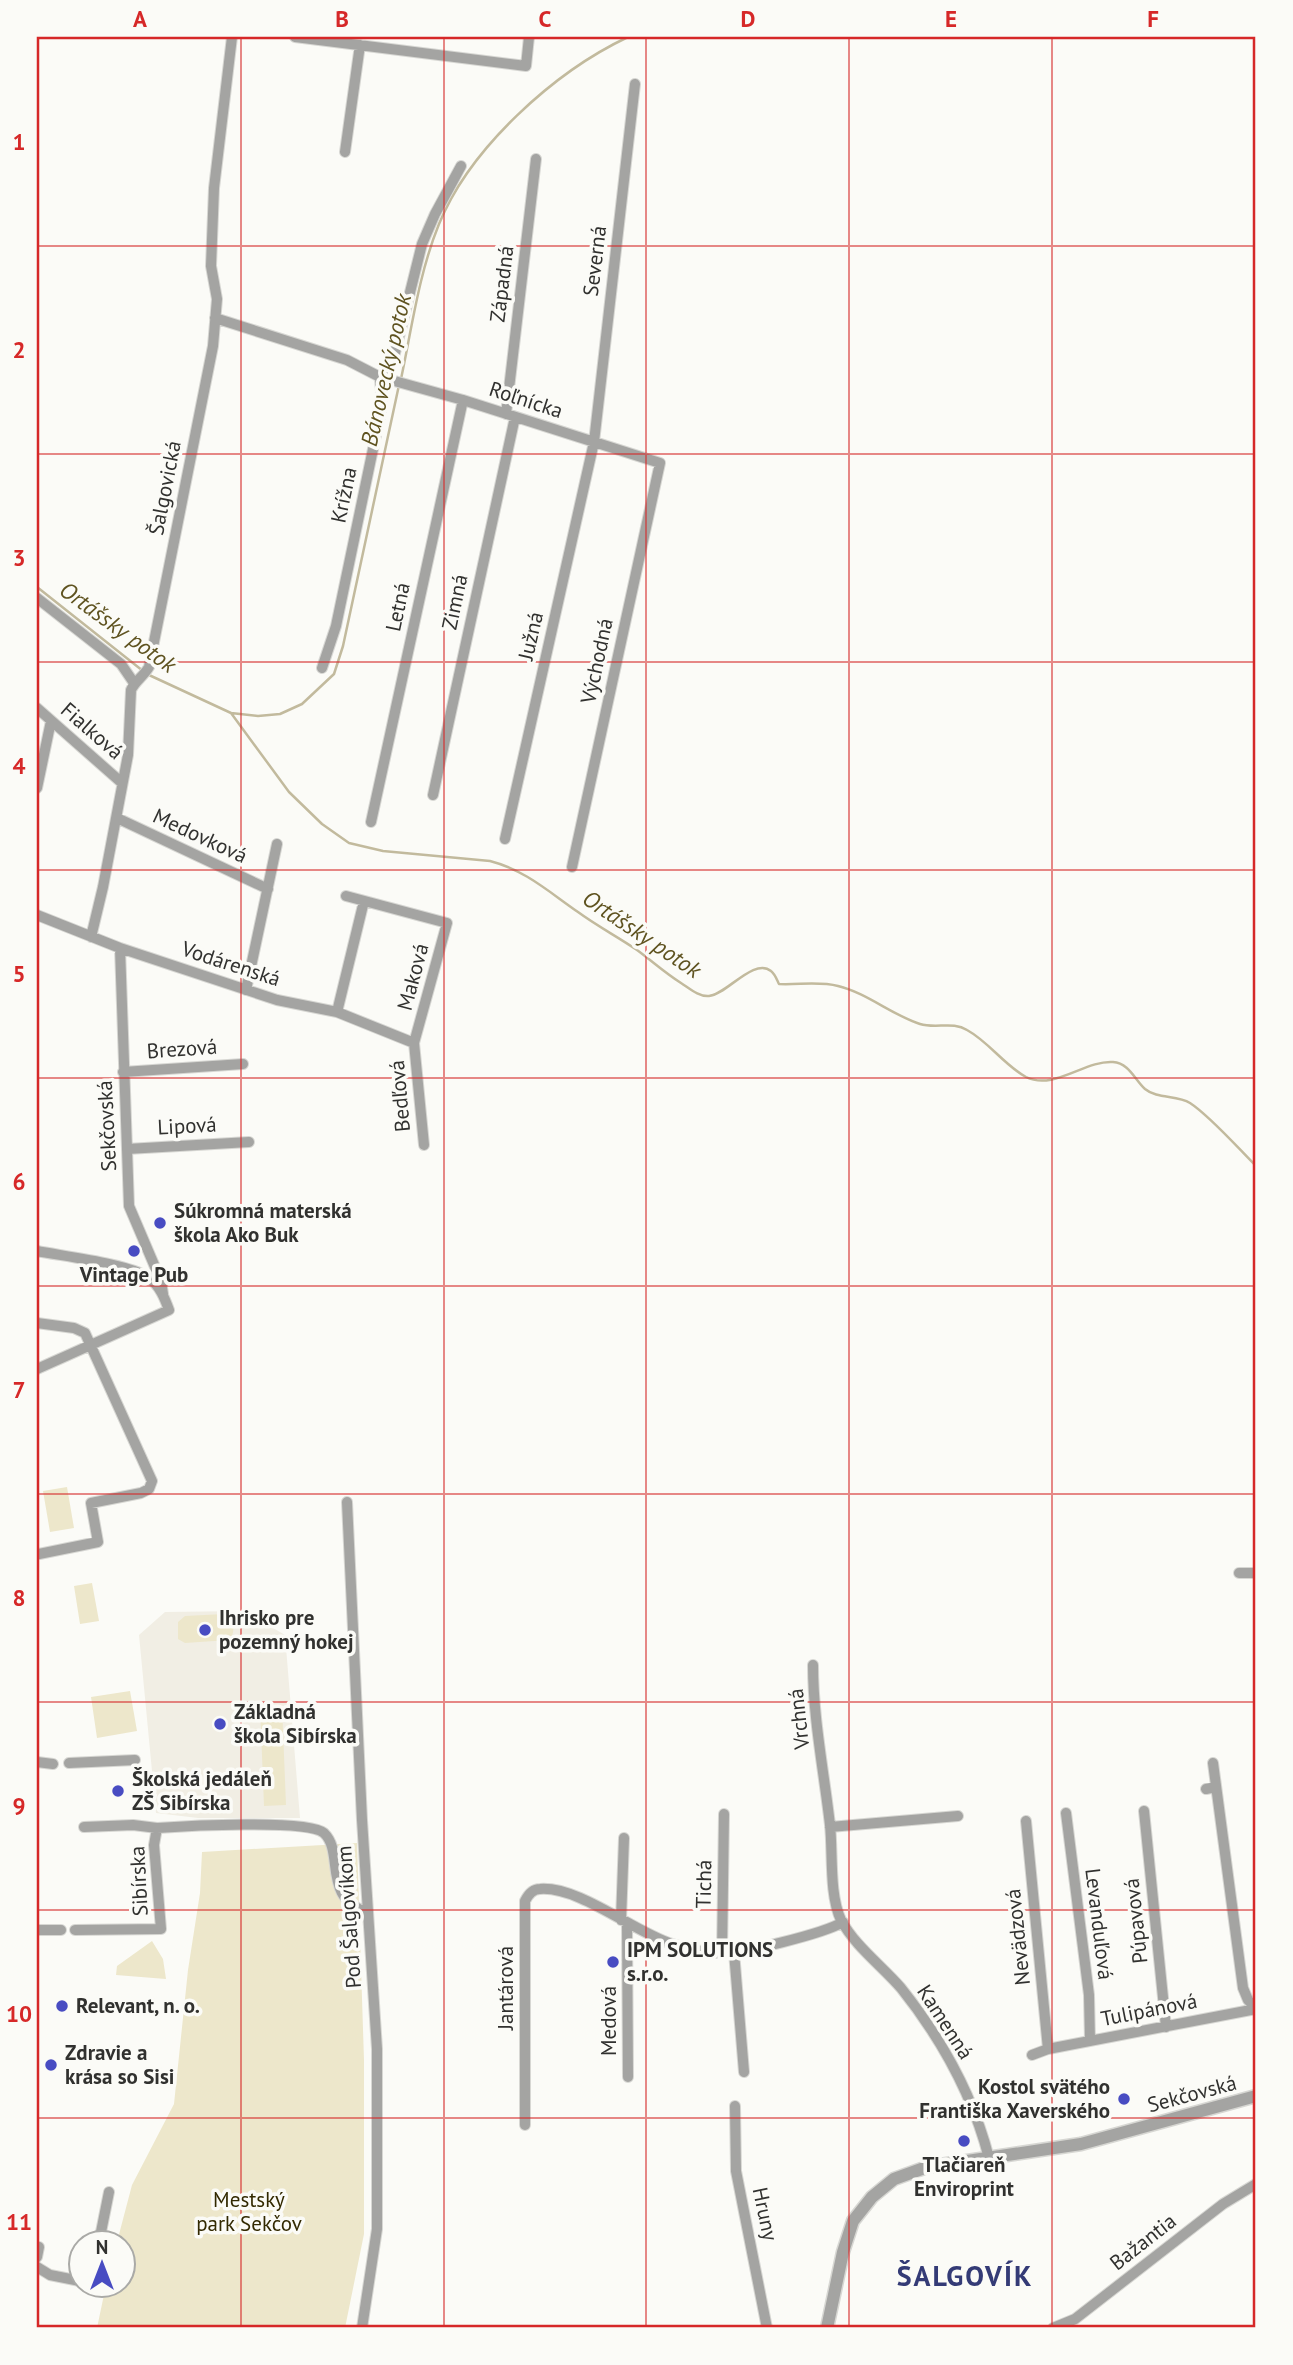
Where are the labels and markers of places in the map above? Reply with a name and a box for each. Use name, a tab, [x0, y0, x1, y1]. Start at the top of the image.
place label: Súkromná materská škola Ako Buk	[174, 1197, 352, 1248]
marker: Súkromná materská škola Ako Buk	[152, 1215, 168, 1231]
marker: Vintage Pub	[126, 1243, 142, 1259]
place label: Vintage Pub	[79, 1261, 188, 1288]
place label: Ihrisko pre pozemný hokej	[219, 1604, 354, 1655]
marker: Ihrisko pre pozemný hokej	[197, 1622, 213, 1638]
place label: Základná škola Sibírska	[234, 1698, 357, 1749]
marker: Základná škola Sibírska	[212, 1716, 228, 1732]
place label: Školská jedáleň ZŠ Sibírska	[132, 1765, 272, 1816]
marker: Školská jedáleň ZŠ Sibírska	[110, 1783, 126, 1799]
place label: IPM SOLUTIONS s.r.o.	[627, 1936, 773, 1987]
marker: IPM SOLUTIONS s.r.o.	[605, 1954, 621, 1970]
place label: Relevant, n. o.	[76, 1992, 200, 2019]
marker: Relevant, n. o.	[54, 1998, 70, 2014]
place label: Zdravie a krása so Sisi	[65, 2039, 174, 2090]
marker: Zdravie a krása so Sisi	[43, 2057, 59, 2073]
place label: Kostol svätého Františka Xaverského	[919, 2073, 1110, 2124]
marker: Kostol svätého Františka Xaverského	[1116, 2091, 1132, 2107]
marker: Tlačiareň Enviroprint	[956, 2133, 972, 2149]
place label: Tlačiareň Enviroprint	[914, 2151, 1015, 2202]

